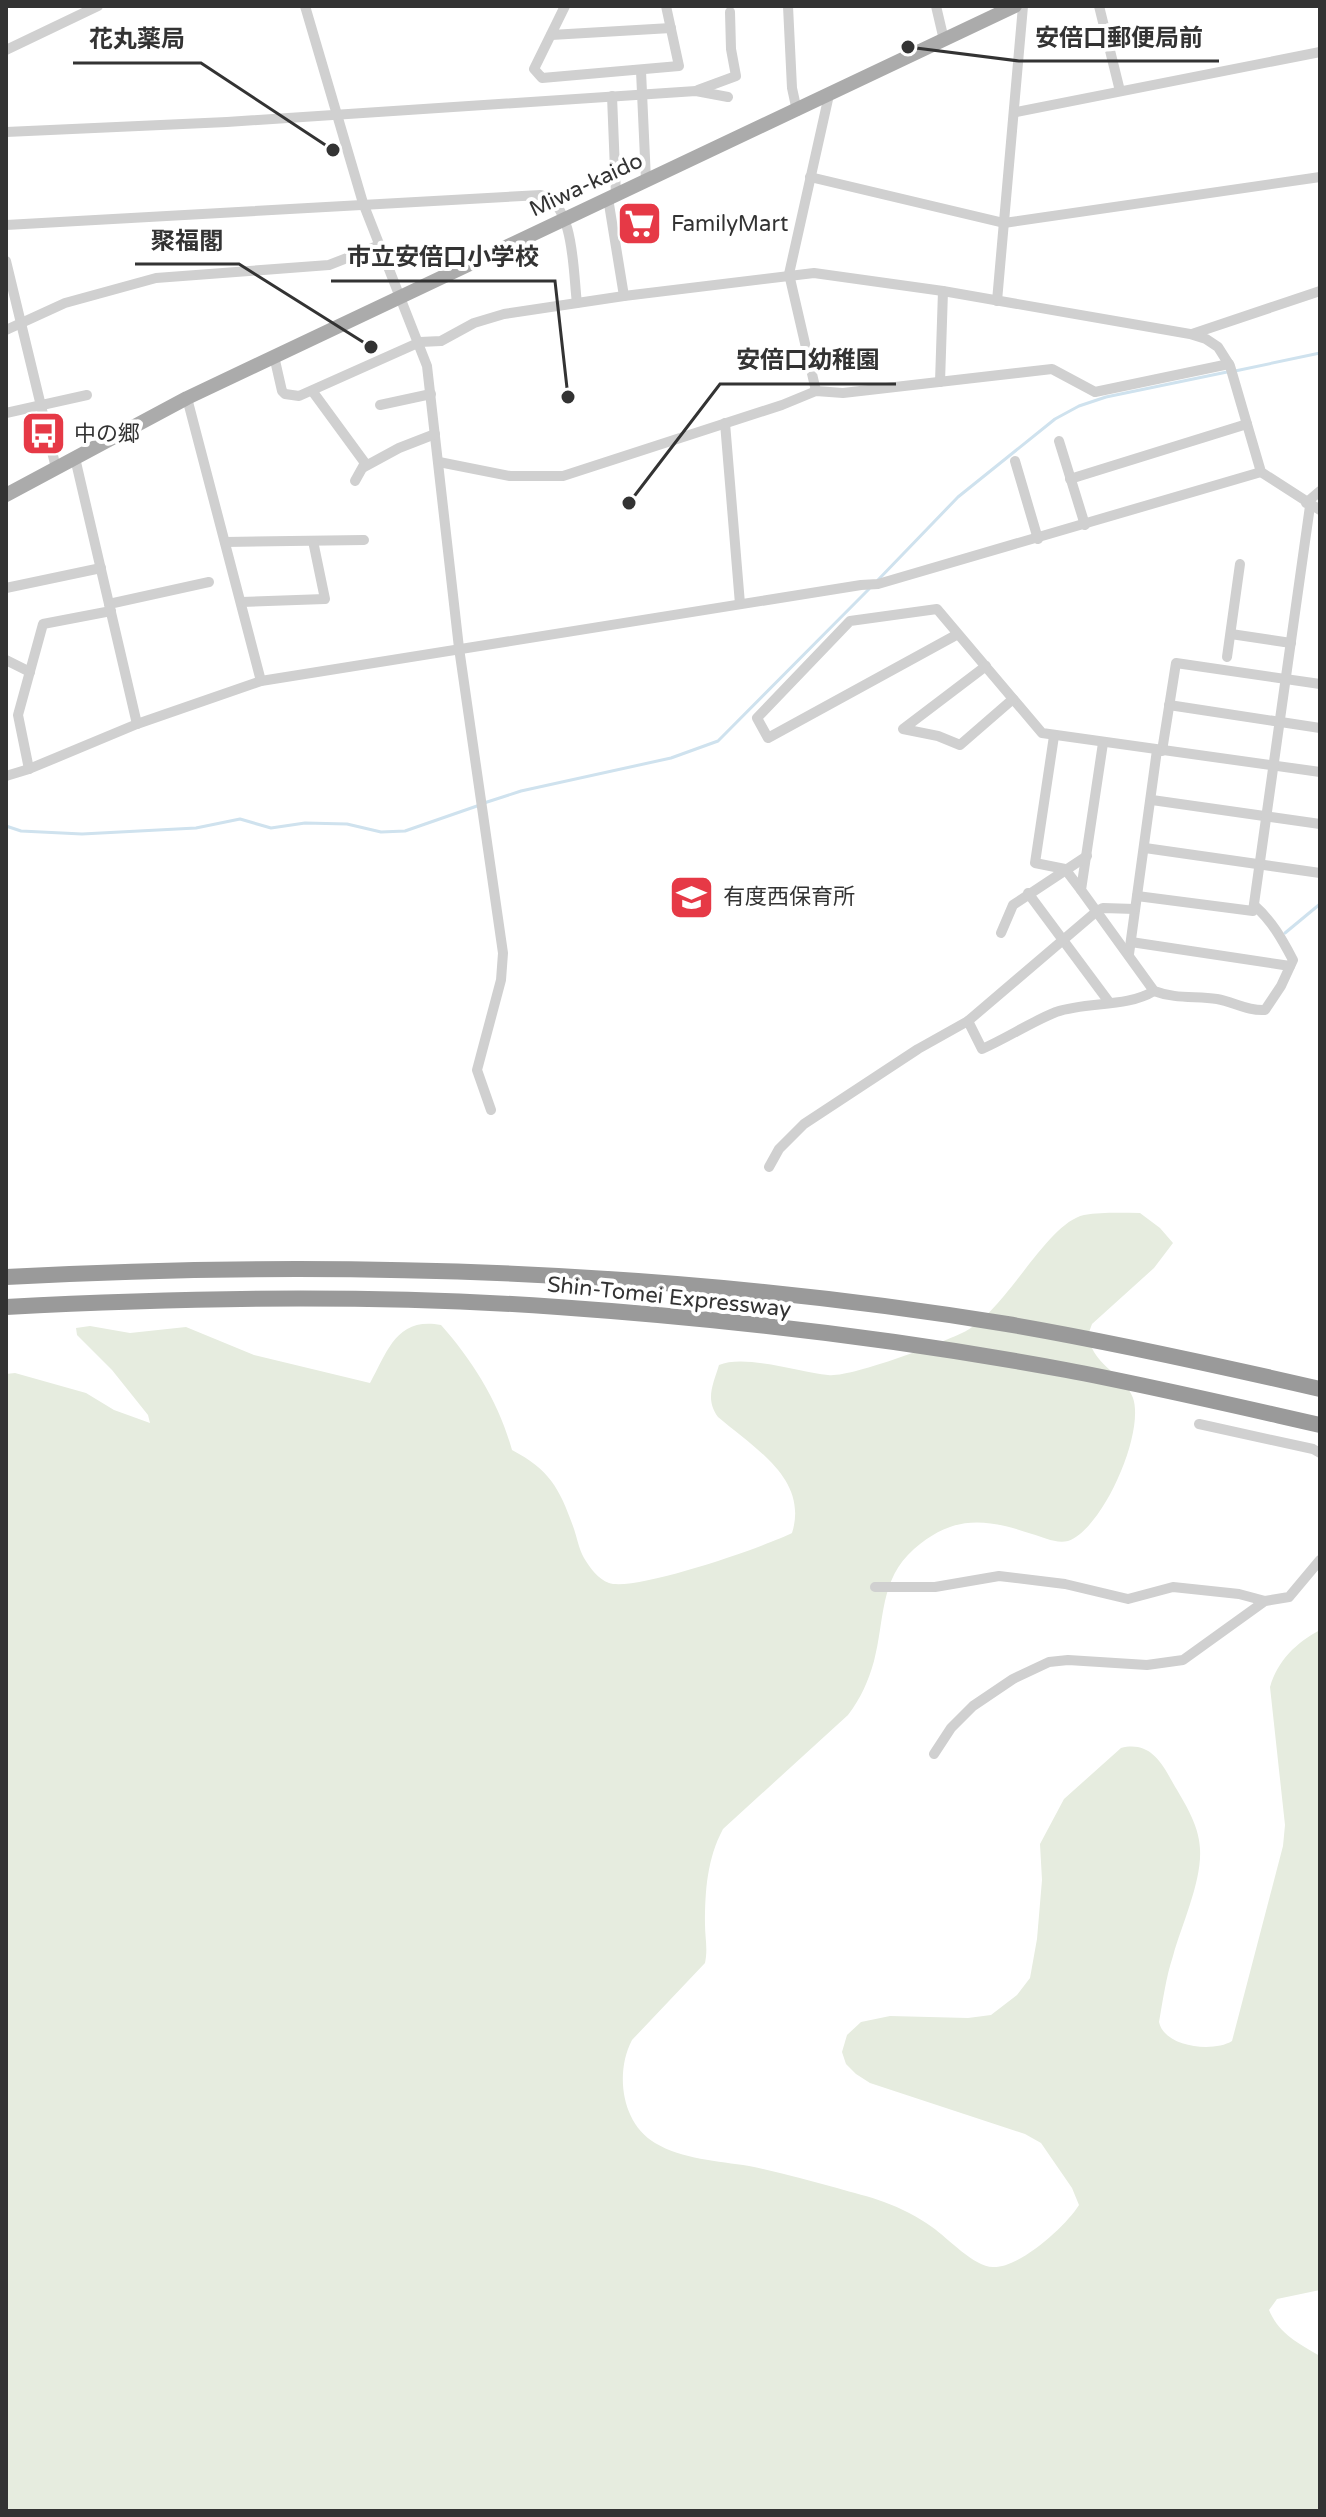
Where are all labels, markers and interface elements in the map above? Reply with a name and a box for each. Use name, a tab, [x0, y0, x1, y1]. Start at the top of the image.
callout: 安倍口郵便局前	[1019, 13, 1219, 61]
callout: 花丸薬局	[73, 15, 201, 63]
text: 安倍口郵便局前	[1035, 24, 1203, 53]
text: 花丸薬局	[89, 25, 185, 54]
street label: Miwa-kaido	[525, 147, 647, 223]
supermarket icon: FamilyMart	[616, 200, 664, 248]
place label: FamilyMart	[671, 211, 788, 237]
callout: 聚福閣	[135, 216, 239, 264]
text: 聚福閣	[151, 227, 223, 256]
callout: 市立安倍口小学校	[331, 233, 555, 281]
text: 市立安倍口小学校	[347, 243, 539, 272]
callout: 安倍口幼稚園	[720, 336, 896, 384]
text: 安倍口幼稚園	[736, 346, 880, 375]
bus stop icon: 中の郷	[19, 410, 67, 458]
place label: 中の郷	[74, 421, 140, 447]
school or university icon: 有度西保育所	[668, 873, 716, 921]
place label: 有度西保育所	[723, 884, 855, 910]
street label: Shin-Tomei Expressway	[546, 1271, 792, 1323]

